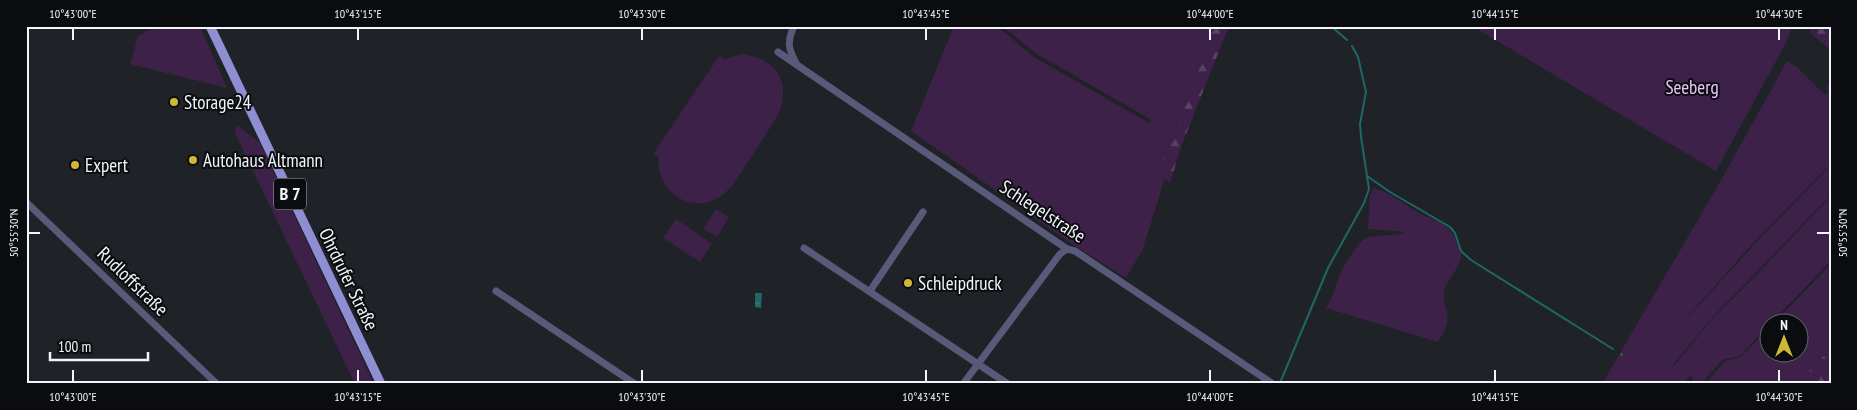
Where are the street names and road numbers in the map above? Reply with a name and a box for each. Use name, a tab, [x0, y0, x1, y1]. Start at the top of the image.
street label: Schlegelstraße	[996, 174, 1091, 248]
road number: B 7	[274, 178, 306, 210]
street label: Ohrdrufer Straße	[314, 224, 384, 334]
street label: Rudloffstraße	[93, 241, 174, 321]

